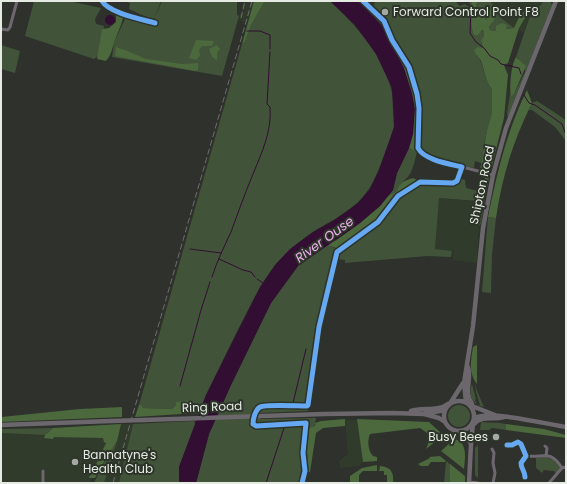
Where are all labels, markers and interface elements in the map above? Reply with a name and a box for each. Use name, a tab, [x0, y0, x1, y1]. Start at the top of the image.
place label: Forward Control Point F8	[393, 3, 539, 20]
marker: Forward Control Point F8	[380, 7, 390, 17]
street label: Shipton Road	[465, 144, 498, 226]
water label: River Ouse	[291, 212, 358, 267]
street label: Ring Road	[181, 397, 242, 416]
place label: Busy Bees	[428, 428, 488, 445]
marker: Busy Bees	[491, 432, 501, 442]
place label: Bannatyne's Health Club	[83, 446, 156, 477]
marker: Bannatyne's Health Club	[70, 457, 80, 467]

